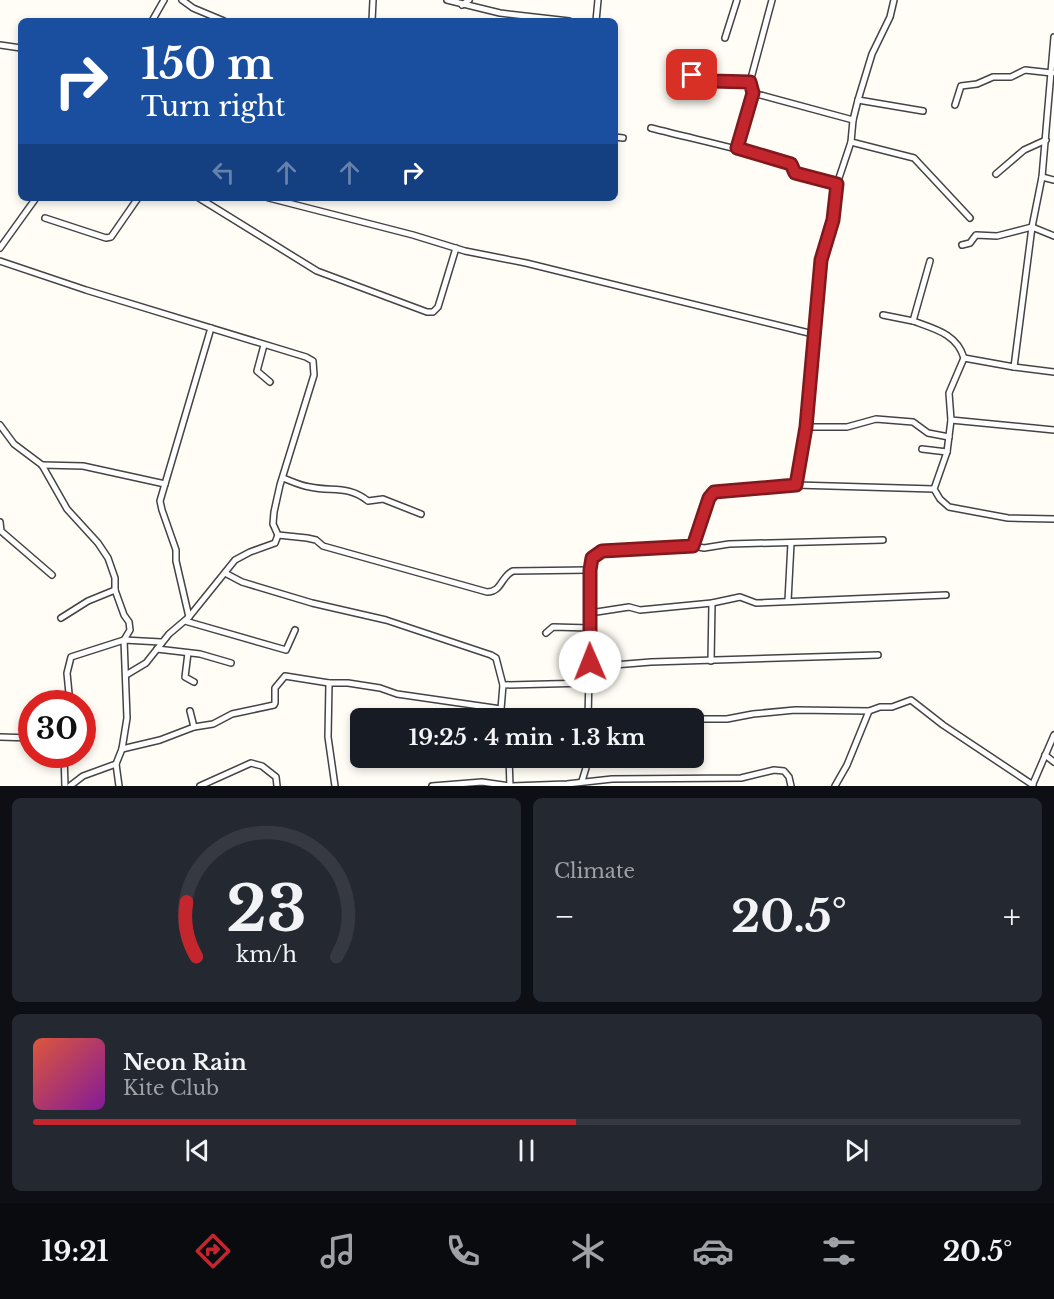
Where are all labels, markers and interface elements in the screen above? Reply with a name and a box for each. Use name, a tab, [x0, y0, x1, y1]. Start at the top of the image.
text: 150 m	[141, 38, 274, 90]
icon: right	[42, 42, 120, 120]
pin	[666, 49, 717, 100]
icon: arrive	[675, 58, 708, 91]
text: Turn right	[141, 90, 285, 123]
icon: left	[207, 156, 240, 189]
icon: ahead	[270, 156, 303, 189]
icon: ahead	[333, 156, 366, 189]
icon: right	[396, 156, 429, 189]
position arrow	[558, 630, 622, 694]
speed limit sign: 30	[18, 690, 96, 768]
text: 19:25 · 4 min · 1.3 km	[409, 724, 645, 751]
text: Climate	[554, 859, 635, 883]
text: 23	[226, 870, 307, 948]
text: 20.5°	[731, 888, 847, 944]
text: −	[554, 896, 575, 937]
text: +	[1003, 896, 1021, 937]
text: km/h	[236, 941, 297, 968]
text: Neon Rain	[123, 1049, 247, 1076]
text: Kite Club	[123, 1076, 219, 1100]
icon: previous	[181, 1134, 214, 1167]
icon: pause	[510, 1134, 543, 1167]
icon: next	[840, 1134, 873, 1167]
icon: directions	[192, 1230, 234, 1272]
icon: music	[317, 1230, 359, 1272]
icon: phone	[442, 1230, 484, 1272]
icon: climate	[567, 1230, 609, 1272]
icon: car	[692, 1230, 734, 1272]
icon: filters	[818, 1230, 860, 1272]
text: 19:21	[42, 1235, 109, 1268]
text: 20.5°	[943, 1235, 1012, 1268]

